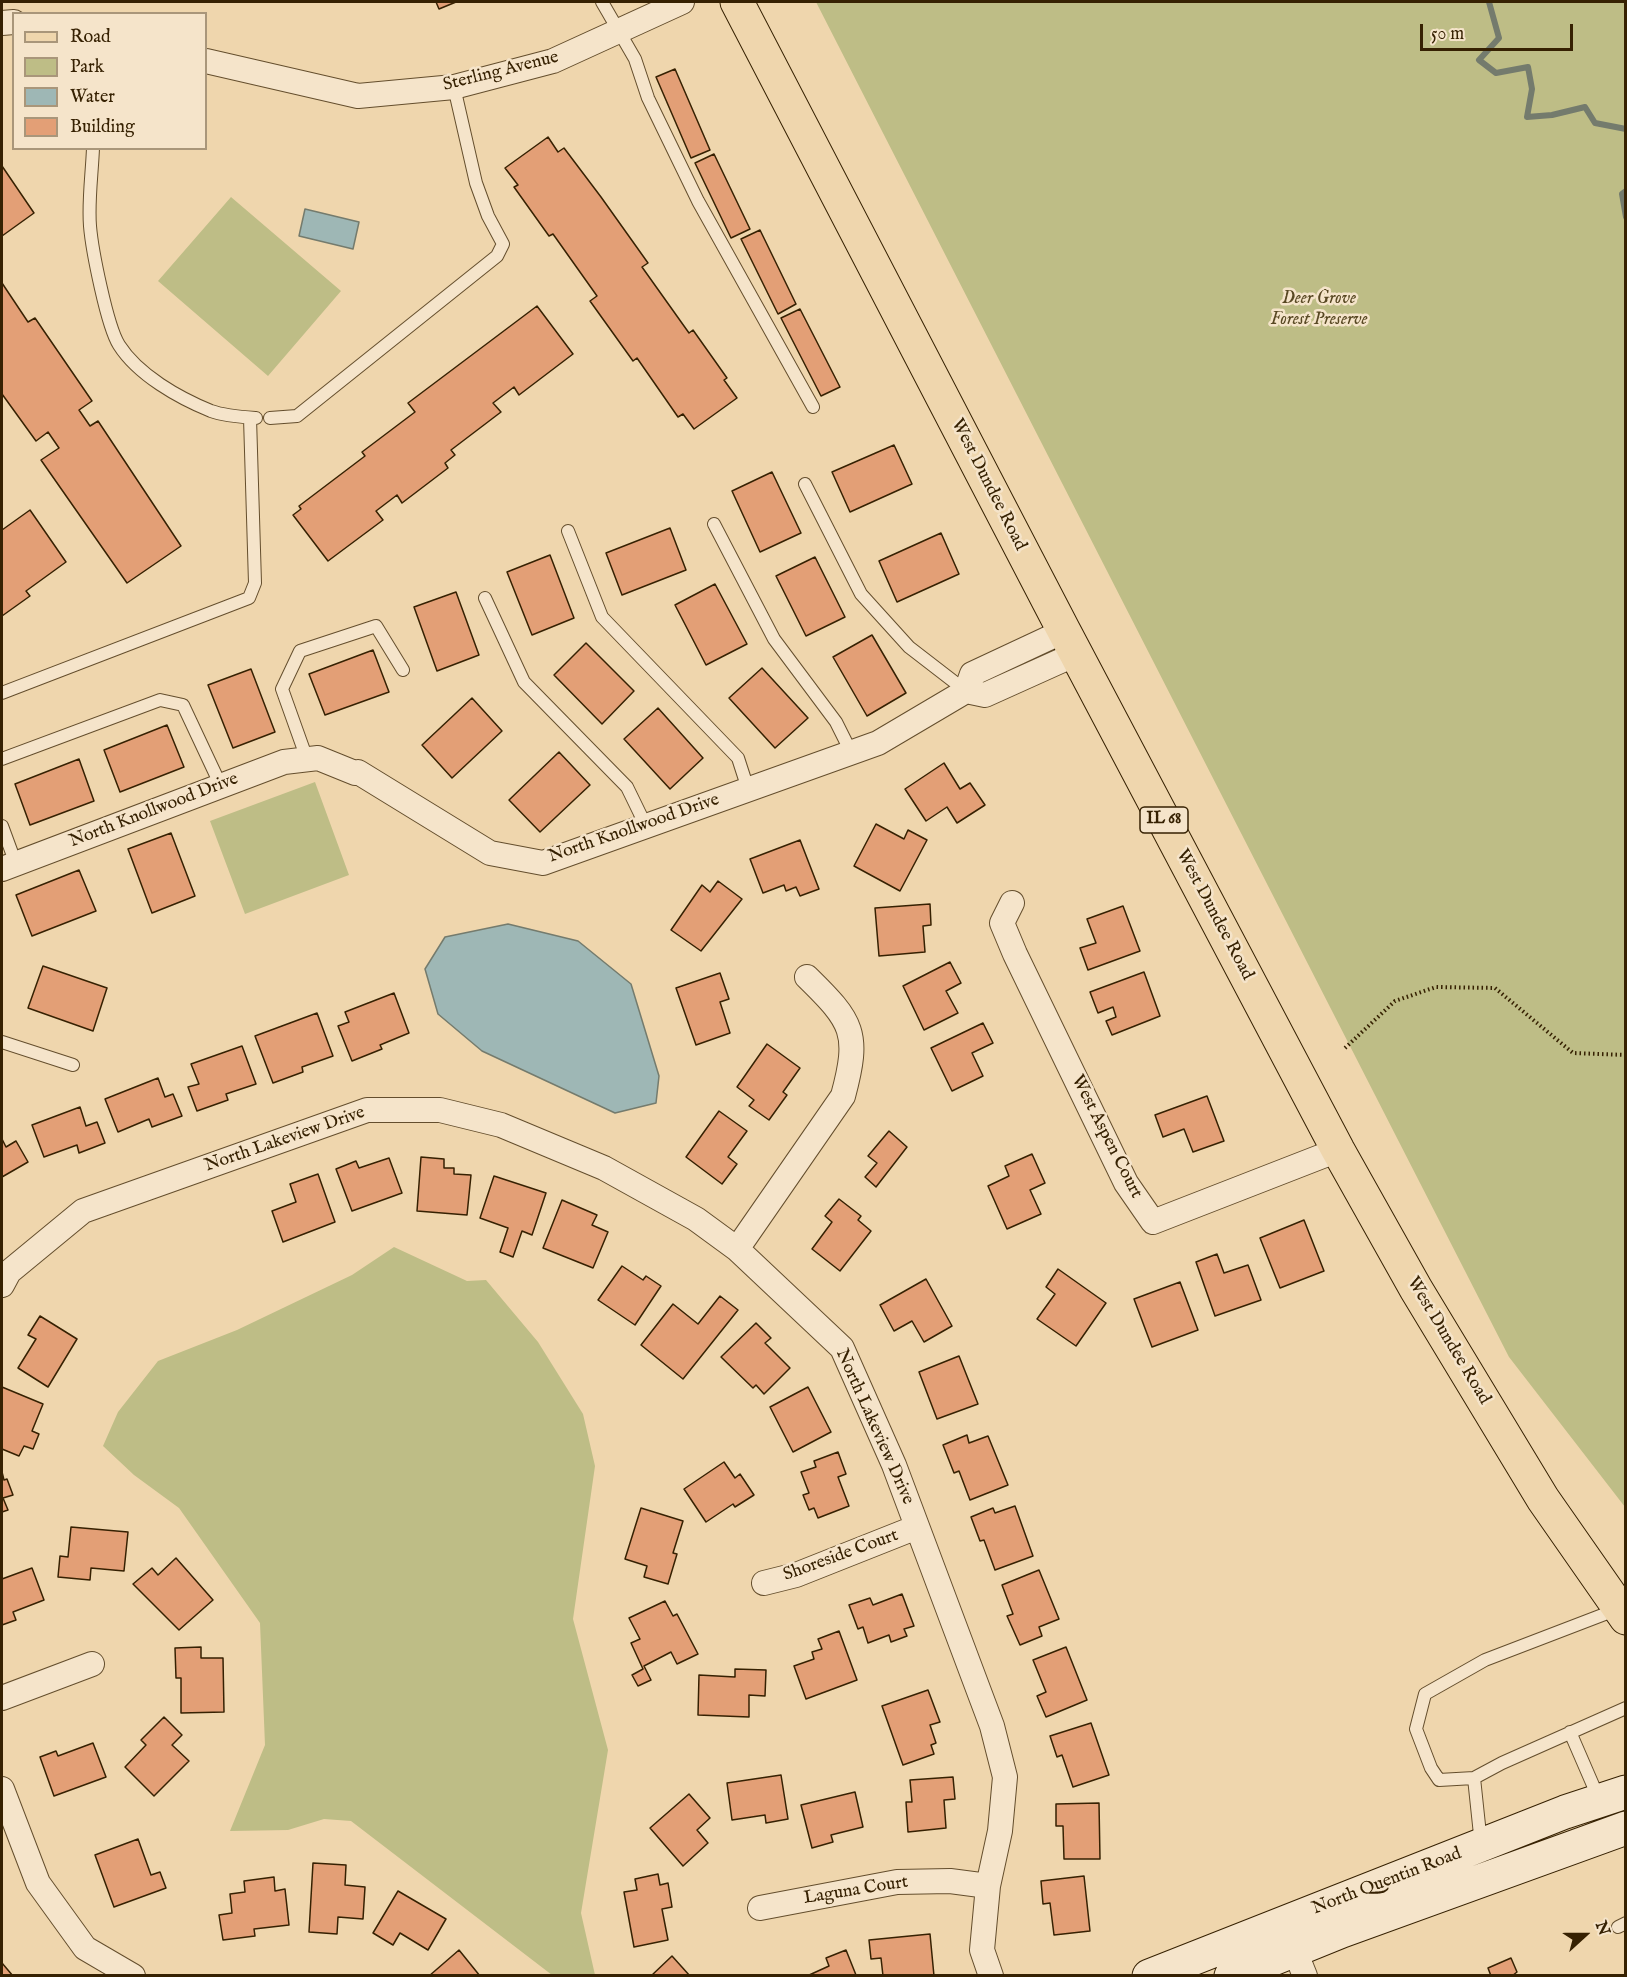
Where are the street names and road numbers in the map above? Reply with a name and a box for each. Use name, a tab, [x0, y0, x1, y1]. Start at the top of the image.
street label: Sterling Avenue	[441, 47, 561, 97]
street label: West Dundee Road	[945, 415, 1031, 555]
street label: North Knollwood Drive	[66, 769, 242, 853]
street label: North Knollwood Drive	[546, 790, 722, 868]
road number: IL 68	[1140, 807, 1188, 833]
street label: West Dundee Road	[1170, 846, 1258, 984]
street label: West Aspen Court	[1066, 1072, 1146, 1202]
street label: North Lakeview Drive	[202, 1102, 368, 1178]
street label: West Dundee Road	[1401, 1273, 1495, 1409]
street label: North Lakeview Drive	[830, 1346, 918, 1508]
street label: Shoreside Court	[781, 1525, 901, 1587]
street label: North Quentin Road	[1309, 1844, 1465, 1920]
street label: Laguna Court	[802, 1872, 910, 1910]

